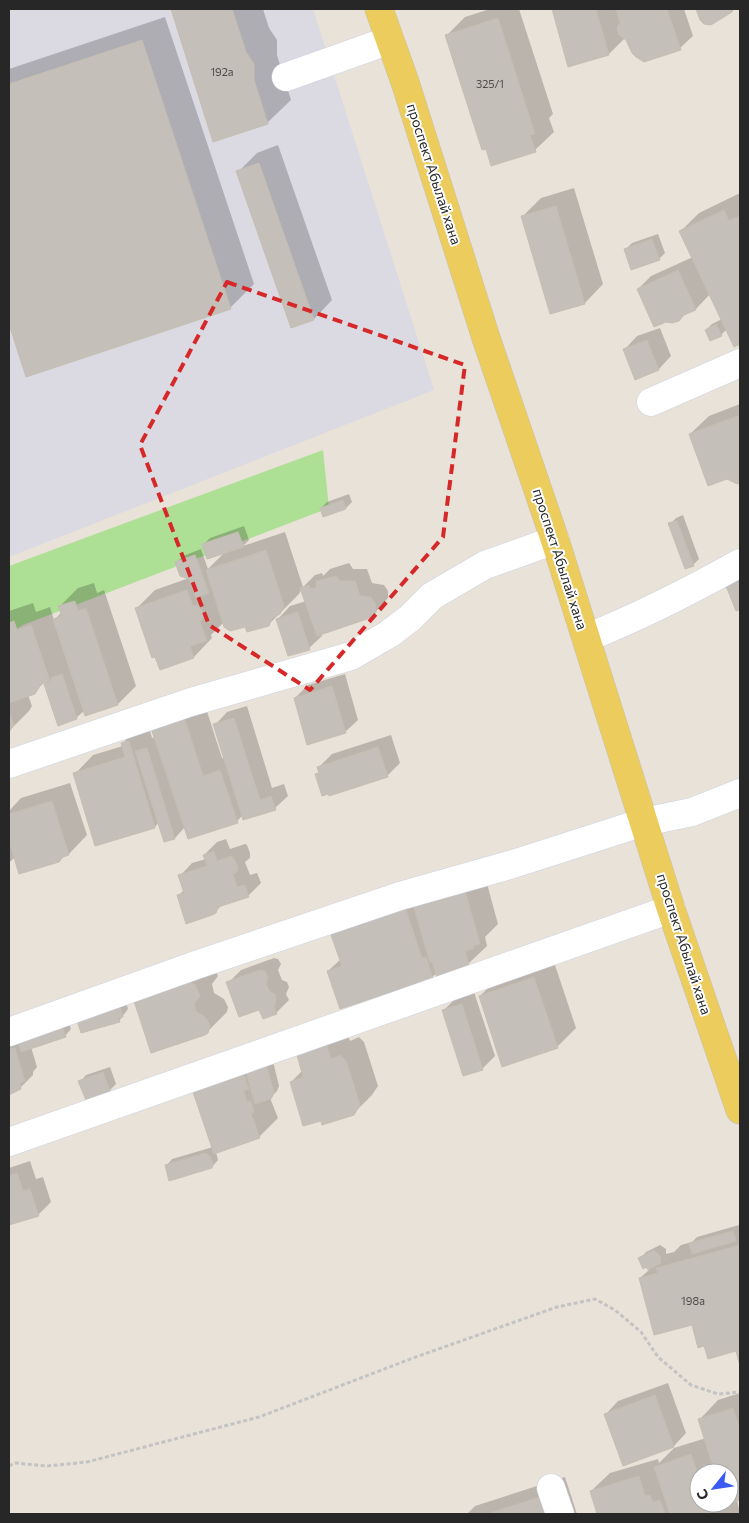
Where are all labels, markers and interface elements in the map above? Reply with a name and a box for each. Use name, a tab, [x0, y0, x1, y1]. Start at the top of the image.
house number: 192а	[210, 65, 234, 78]
house number: 325/1	[476, 77, 504, 90]
street label: проспект Абылай хана	[404, 101, 465, 247]
street label: проспект Абылай хана	[530, 486, 591, 632]
street label: проспект Абылай хана	[654, 871, 715, 1017]
house number: 198а	[681, 1294, 705, 1307]
north arrow	[689, 1463, 739, 1513]
text: С	[693, 1486, 712, 1503]

